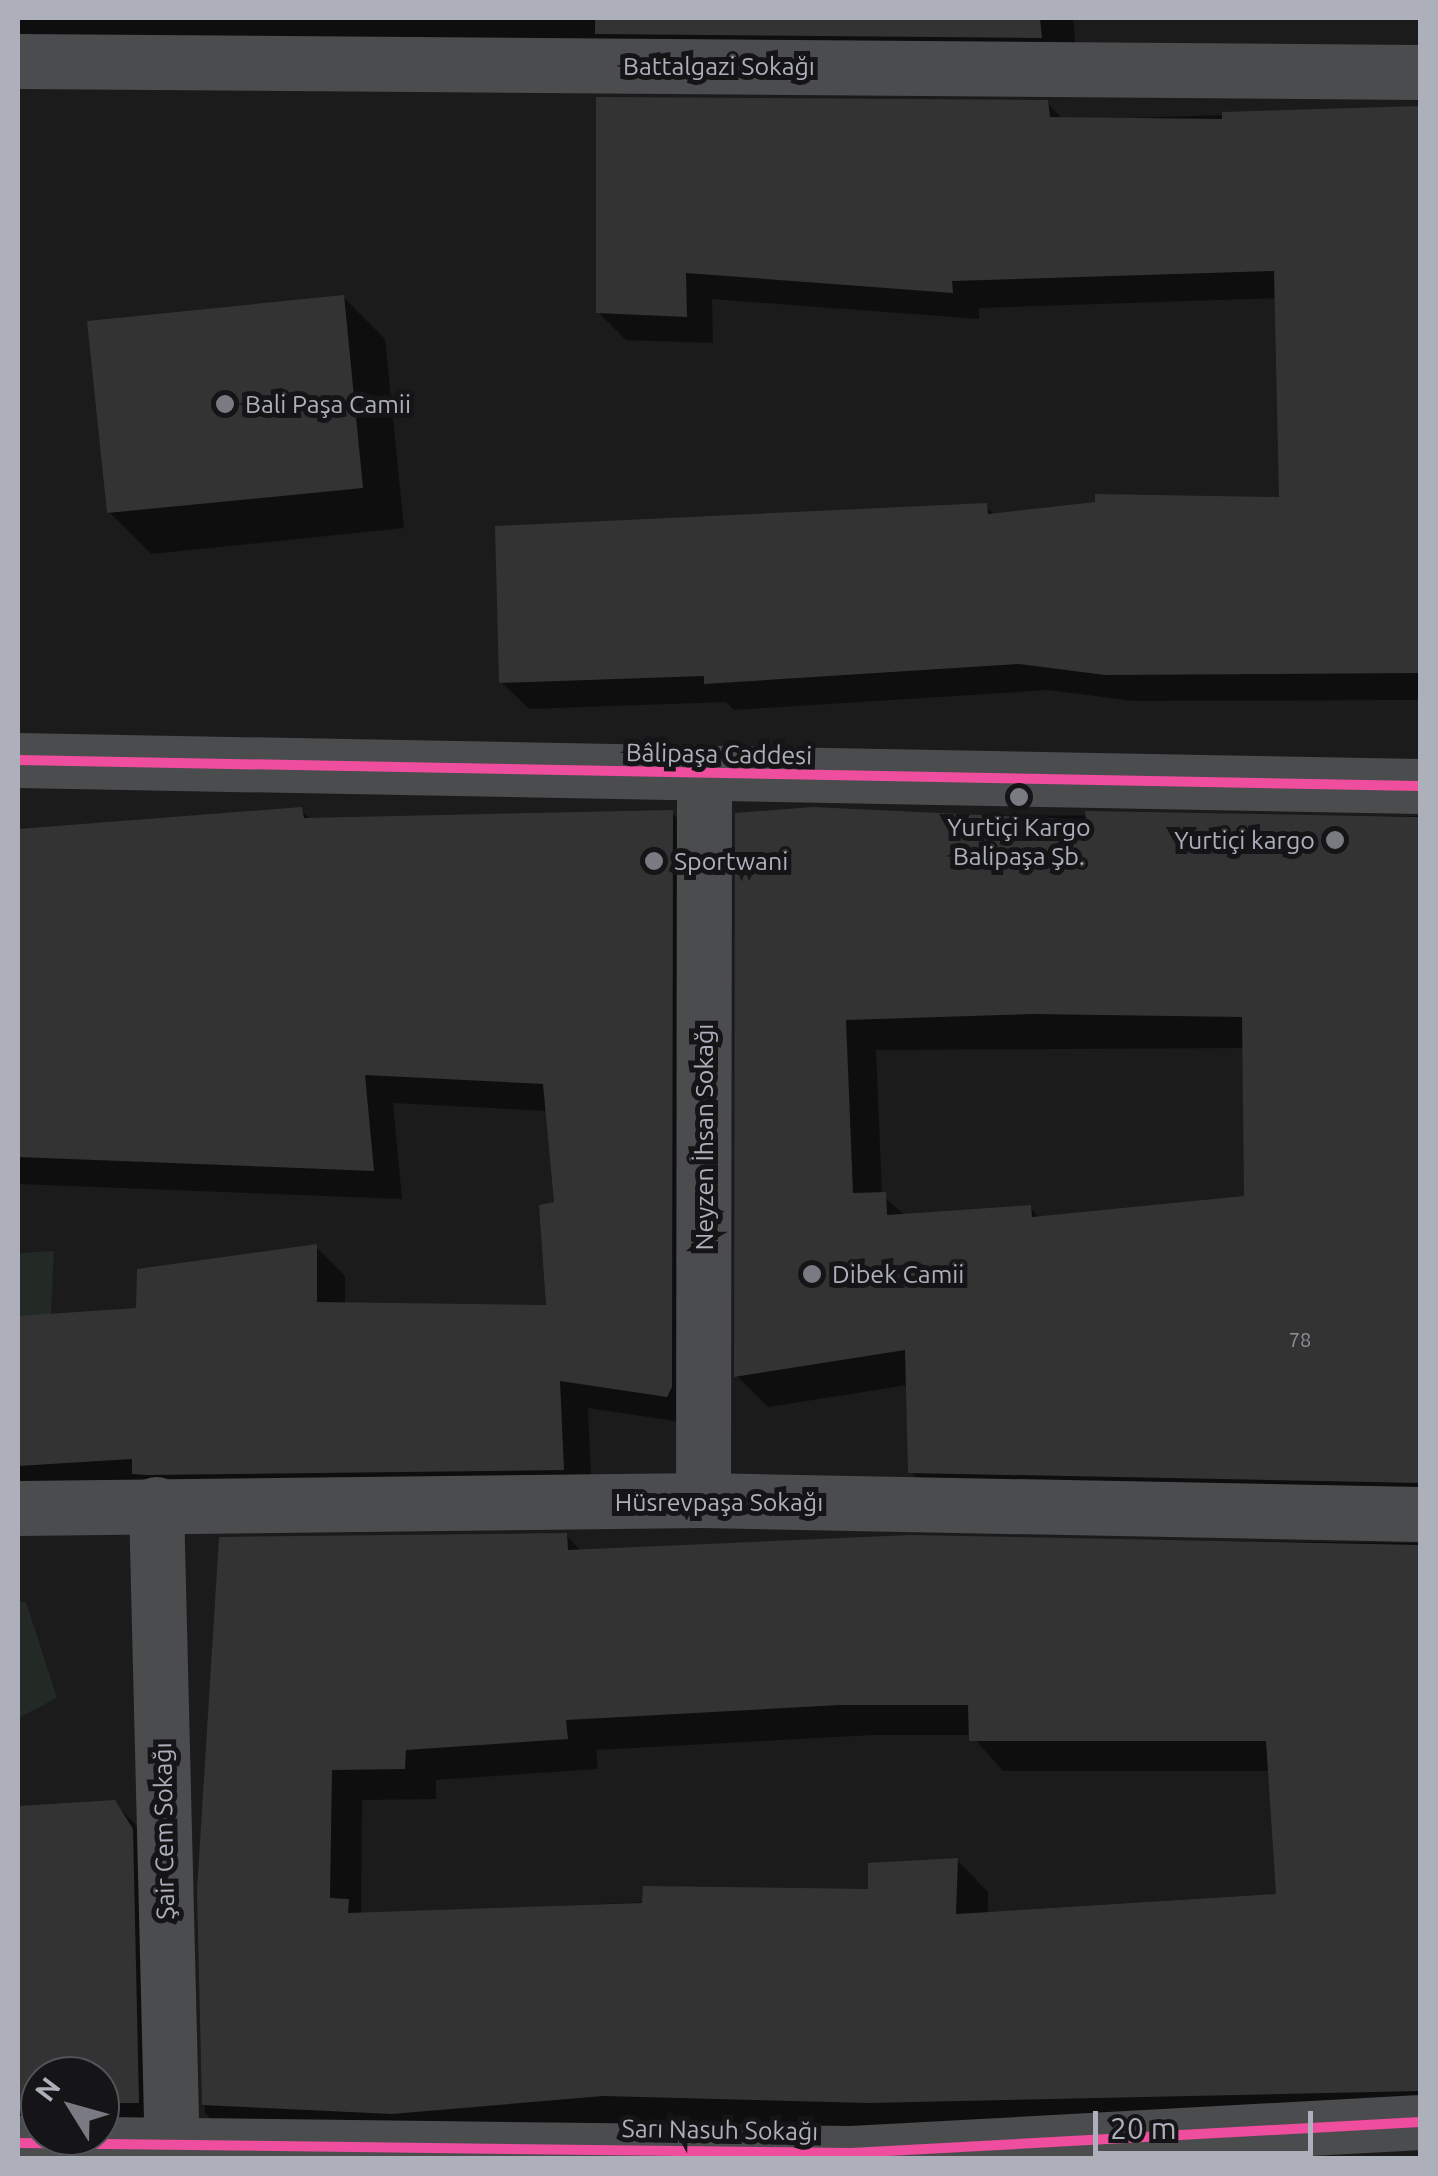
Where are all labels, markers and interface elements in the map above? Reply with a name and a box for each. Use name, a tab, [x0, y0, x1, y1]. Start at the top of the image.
street label: Battalgazi Sokağı	[623, 51, 815, 81]
place label: Bali Paşa Camii	[245, 389, 411, 419]
marker: Bali Paşa Camii	[214, 393, 236, 415]
street label: Bâlipaşa Caddesi	[626, 737, 812, 771]
marker: Yurtiçi Kargo Balipaşa Şb.	[1008, 786, 1030, 808]
place label: Yurtiçi Kargo Balipaşa Şb.	[947, 813, 1091, 872]
place label: Yurtiçi kargo	[1174, 825, 1315, 855]
marker: Yurtiçi kargo	[1324, 829, 1346, 851]
place label: Sportwani	[674, 846, 788, 876]
marker: Sportwani	[643, 850, 665, 872]
street label: Neyzen İhsan Sokağı	[689, 1024, 719, 1250]
place label: Dibek Camii	[832, 1259, 964, 1289]
marker: Dibek Camii	[801, 1263, 823, 1285]
house number: 78	[1289, 1327, 1311, 1351]
street label: Hüsrevpaşa Sokağı	[615, 1487, 823, 1517]
street label: Şair Cem Sokağı	[147, 1742, 181, 1920]
north arrow	[20, 2056, 120, 2156]
text: N	[29, 2071, 66, 2107]
scale bar	[1098, 2091, 1318, 2153]
text: 20 m	[1110, 2111, 1177, 2145]
street label: Sarı Nasuh Sokağı	[621, 2113, 819, 2147]

